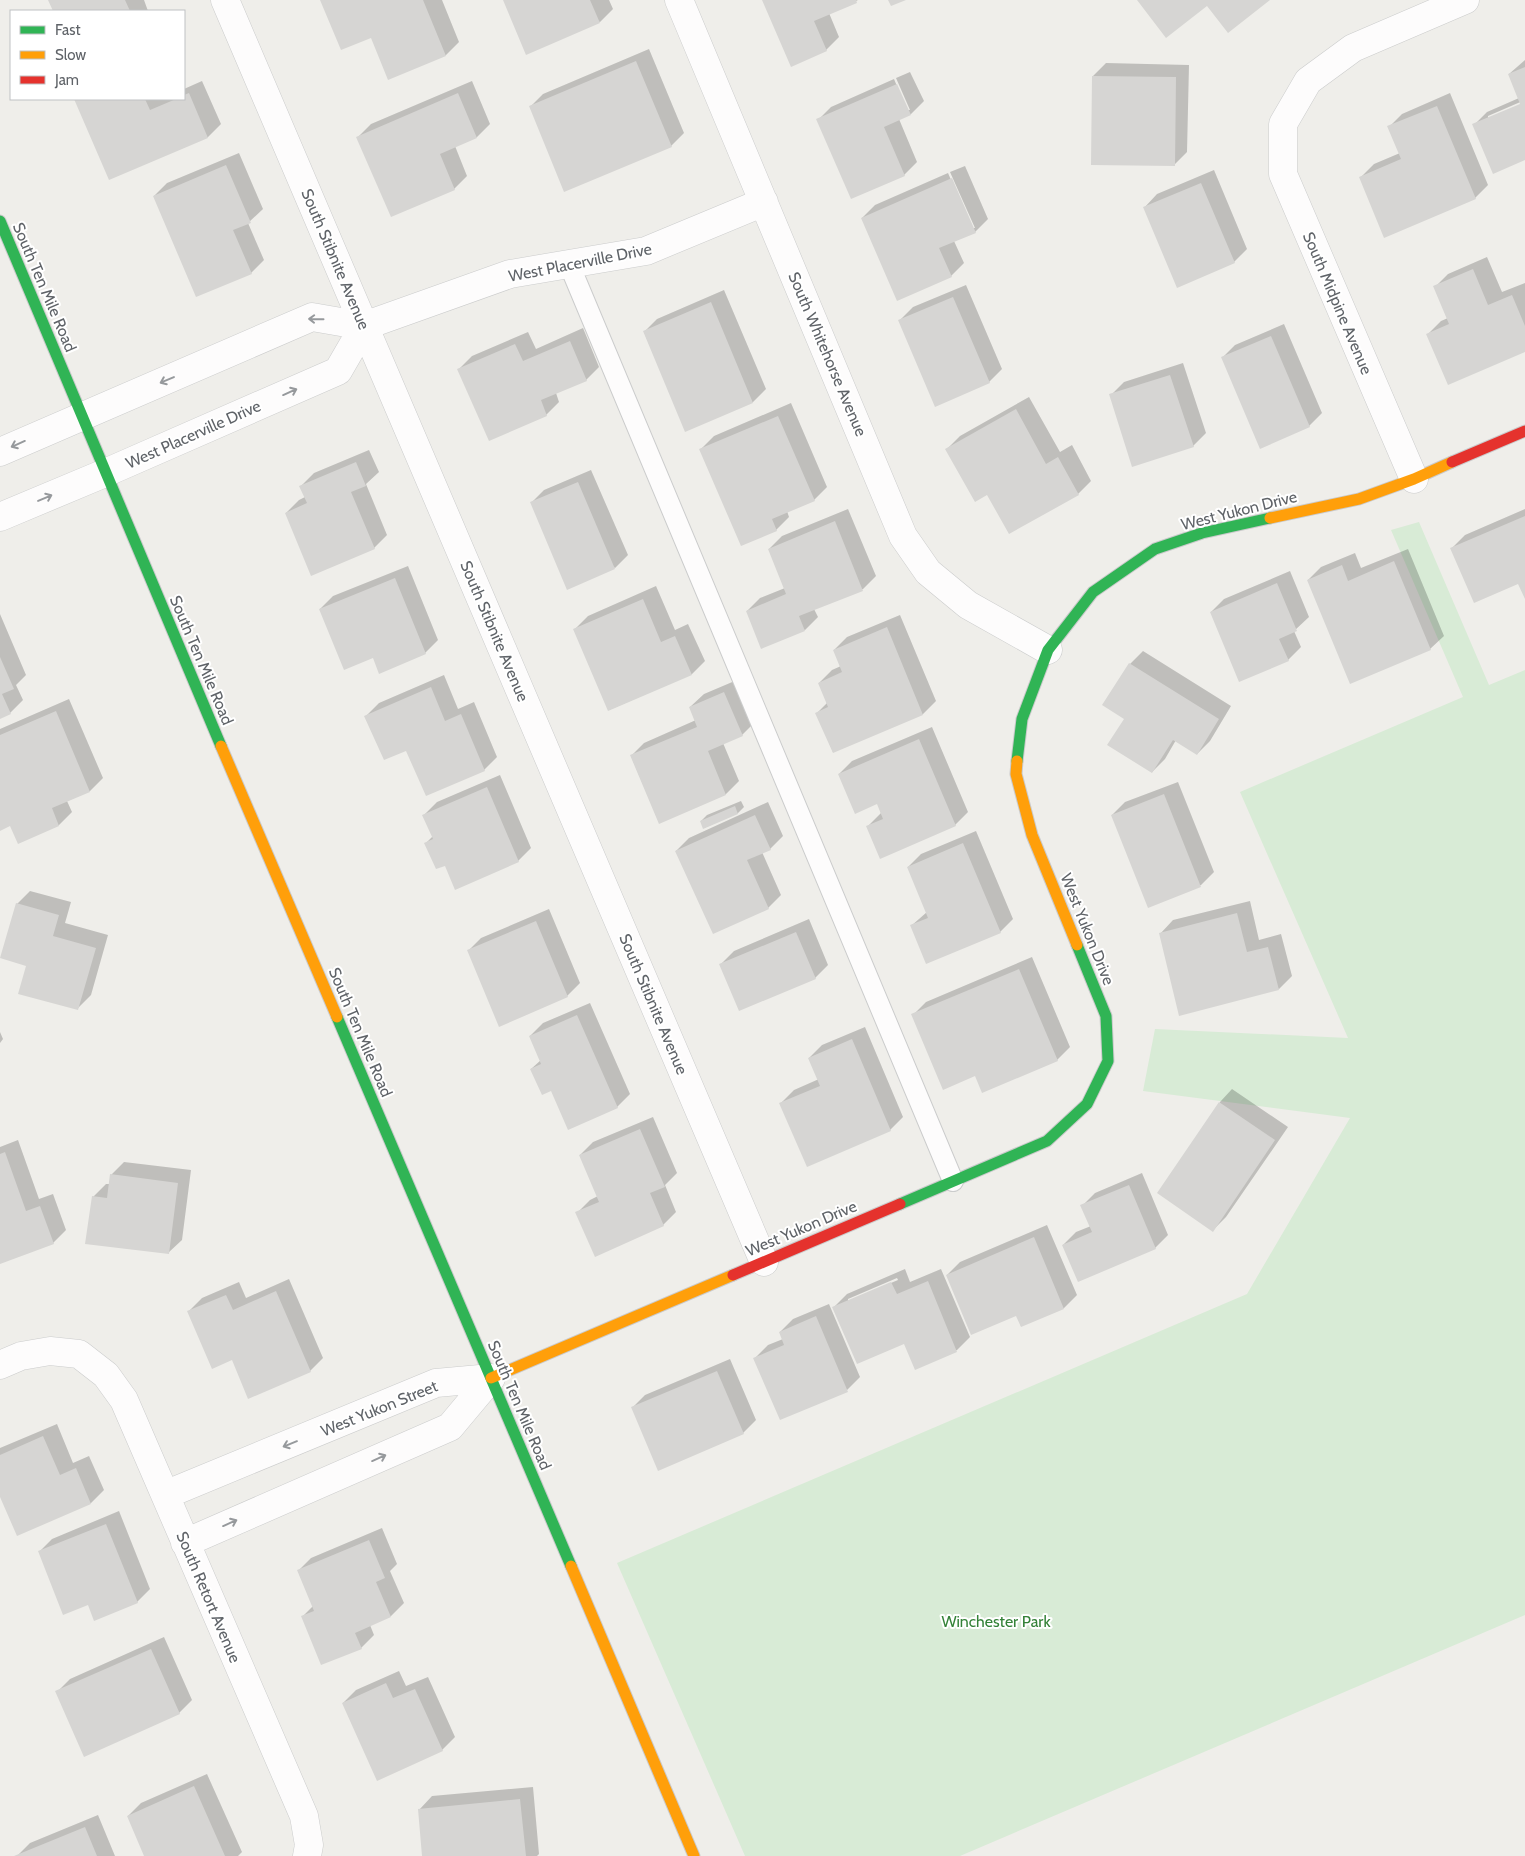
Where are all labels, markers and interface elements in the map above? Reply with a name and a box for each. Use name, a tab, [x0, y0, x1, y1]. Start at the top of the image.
legend	[10, 10, 185, 100]
text: Fast	[55, 21, 80, 39]
text: Slow	[55, 46, 86, 64]
text: Jam	[54, 71, 79, 89]
street label: South Stibnite Avenue	[297, 186, 374, 332]
street label: South Ten Mile Road	[9, 220, 80, 355]
street label: South Midpine Avenue	[1299, 229, 1376, 377]
street label: West Placerville Drive	[507, 239, 653, 286]
street label: South Whitehorse Avenue	[784, 269, 871, 439]
one-way arrow	[309, 314, 325, 324]
one-way arrow	[160, 375, 175, 385]
one-way arrow	[282, 386, 297, 396]
street label: West Placerville Drive	[123, 396, 264, 473]
one-way arrow	[11, 440, 26, 450]
street label: West Yukon Drive	[1179, 487, 1299, 534]
one-way arrow	[37, 492, 52, 502]
street label: South Stibnite Avenue	[456, 558, 533, 704]
street label: South Ten Mile Road	[166, 593, 237, 728]
street label: West Yukon Drive	[1056, 871, 1119, 988]
street label: South Stibnite Avenue	[615, 931, 692, 1077]
street label: South Ten Mile Road	[325, 965, 396, 1100]
street label: West Yukon Drive	[743, 1197, 860, 1260]
street label: South Ten Mile Road	[484, 1338, 555, 1473]
street label: West Yukon Street	[318, 1376, 441, 1440]
one-way arrow	[283, 1440, 298, 1449]
one-way arrow	[371, 1453, 386, 1463]
one-way arrow	[222, 1518, 237, 1528]
street label: South Retort Avenue	[172, 1529, 245, 1666]
park label: Winchester Park	[941, 1612, 1051, 1631]

